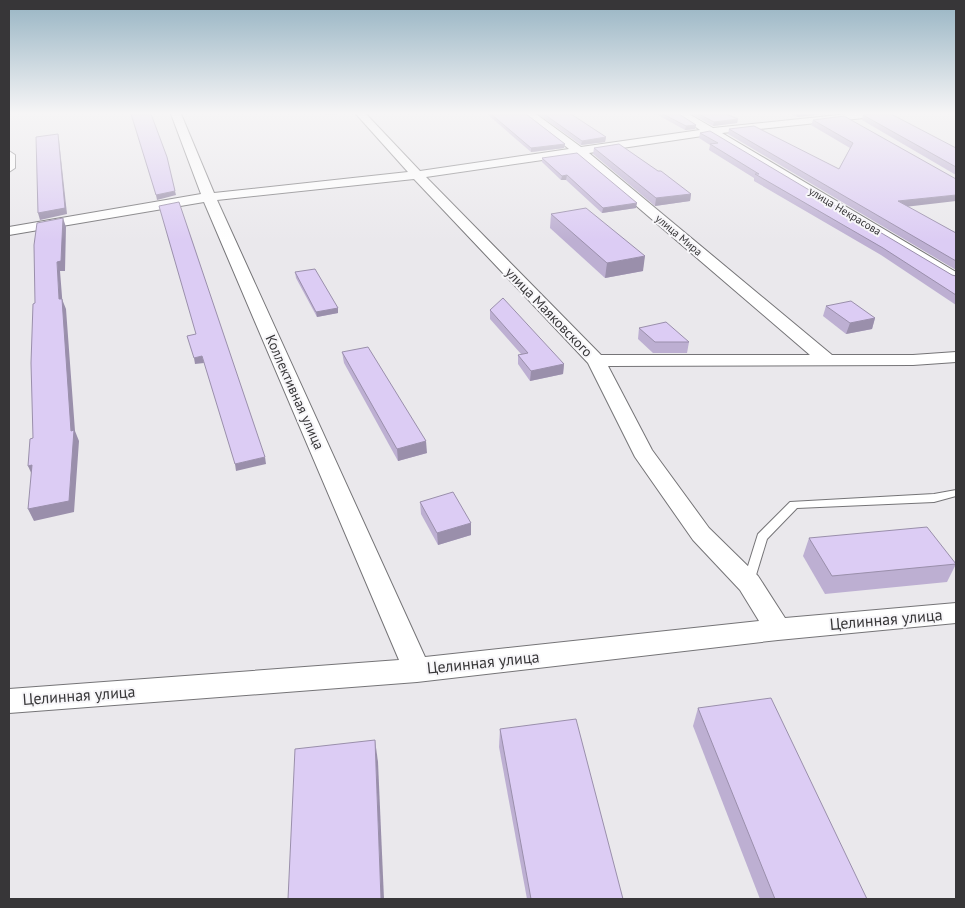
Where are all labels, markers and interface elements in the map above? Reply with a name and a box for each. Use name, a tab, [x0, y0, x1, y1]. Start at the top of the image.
street label: улица Некрасова	[806, 184, 884, 238]
street label: улица Мира	[653, 211, 705, 259]
street label: улица Маяковского	[502, 263, 596, 361]
street label: Коллективная улица	[262, 332, 328, 452]
street label: Целинная улица	[829, 604, 943, 634]
street label: Целинная улица	[426, 646, 540, 678]
street label: Целинная улица	[22, 681, 136, 709]

